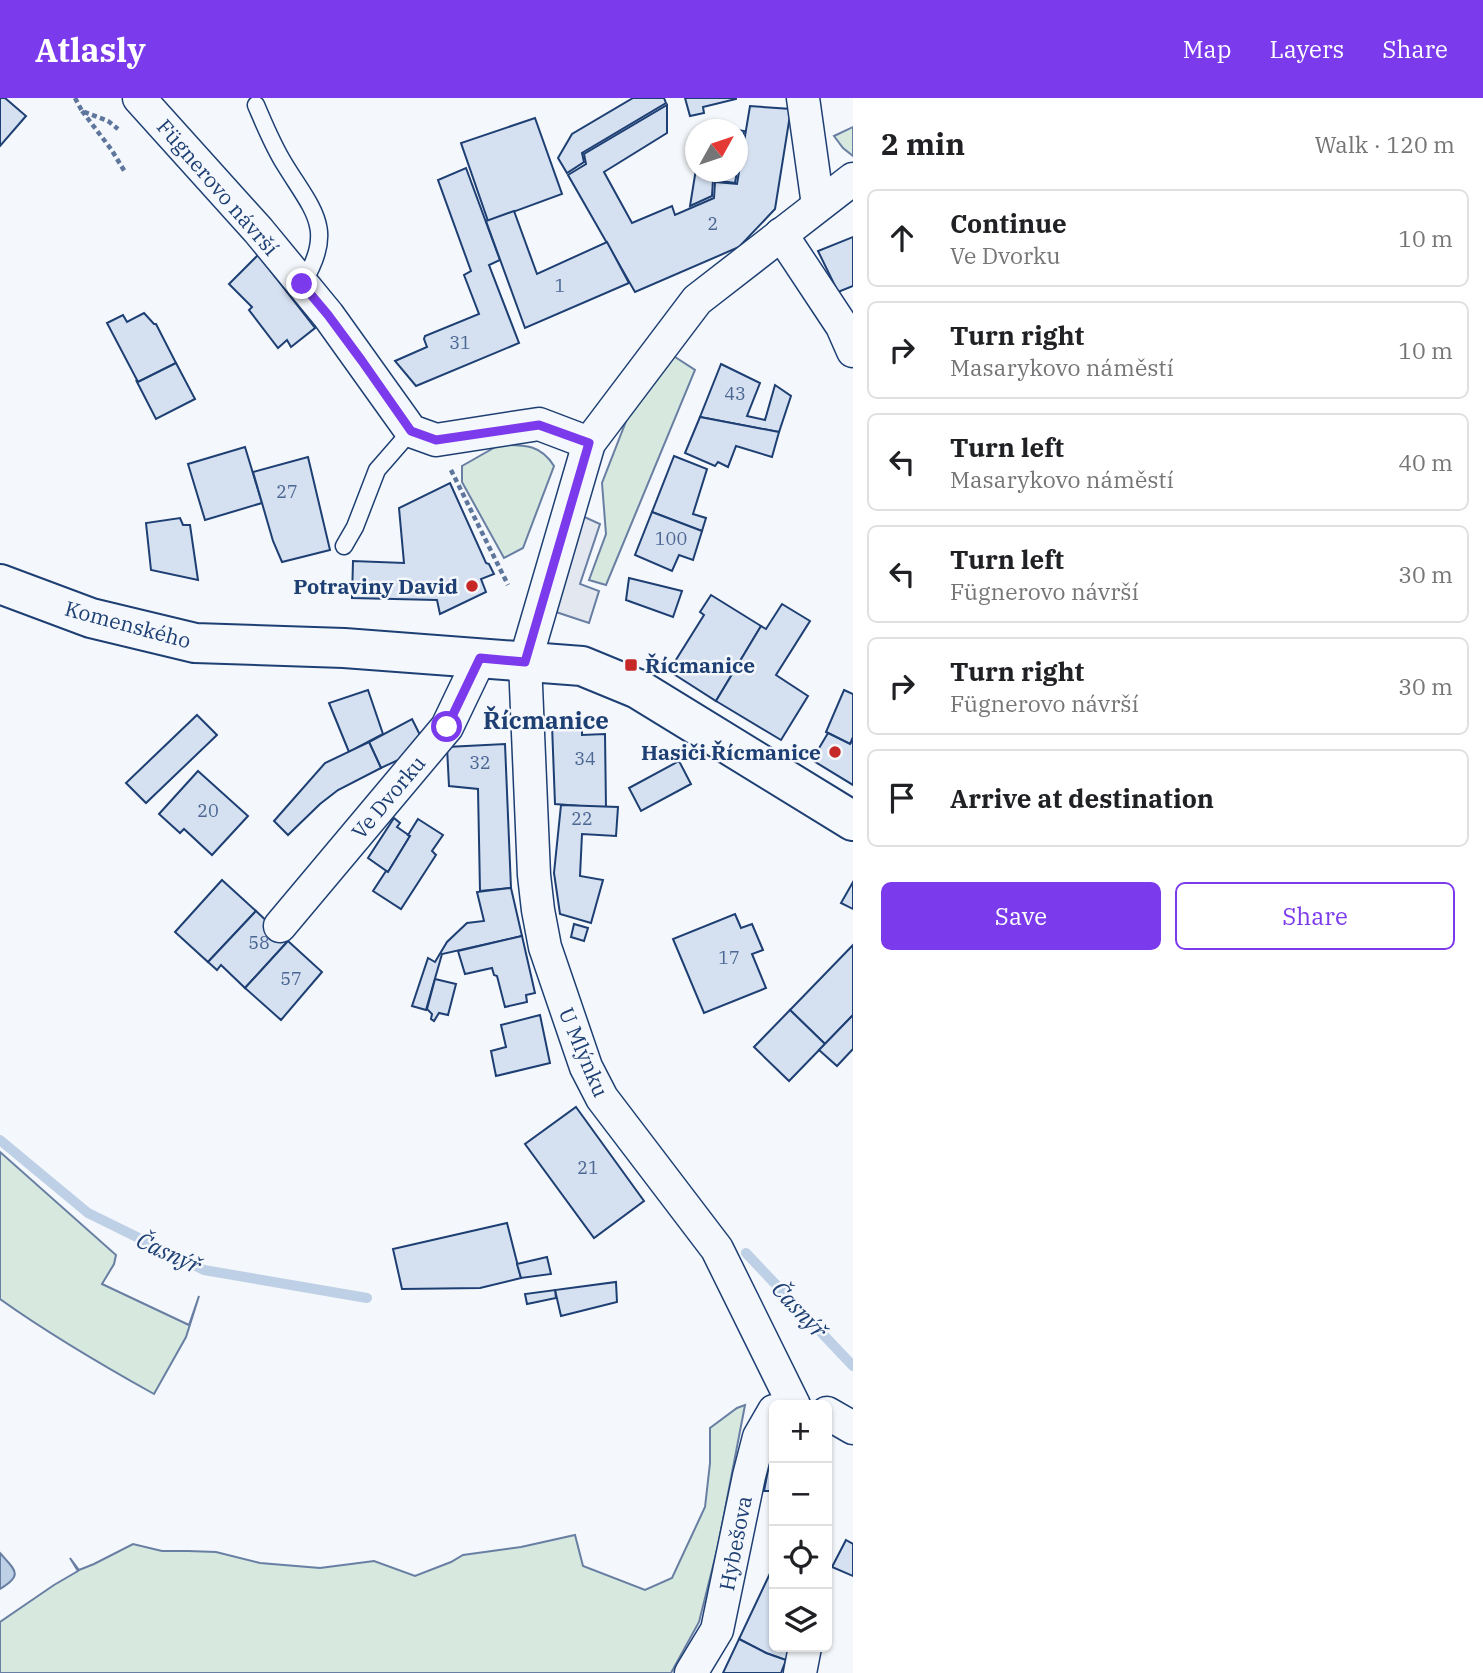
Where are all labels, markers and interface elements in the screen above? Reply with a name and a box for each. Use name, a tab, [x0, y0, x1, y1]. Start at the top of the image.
text: Atlasly	[35, 28, 146, 71]
text: Map	[1183, 33, 1231, 65]
text: Layers	[1269, 33, 1344, 65]
text: Share	[1382, 33, 1448, 65]
street label: Fügnerovo návrší	[151, 113, 285, 261]
north arrow	[685, 119, 748, 182]
text: 2 min	[881, 124, 965, 163]
text: Walk · 120 m	[1314, 129, 1455, 159]
text: Continue	[950, 206, 1067, 240]
house number: 2	[708, 212, 718, 235]
icon: ahead	[883, 219, 921, 257]
text: 10 m	[1398, 223, 1453, 253]
text: Ve Dvorku	[950, 240, 1061, 270]
route end	[286, 268, 317, 299]
house number: 1	[555, 274, 565, 297]
text: Turn right	[950, 318, 1084, 352]
house number: 31	[449, 331, 471, 354]
icon: right	[883, 331, 921, 369]
text: 10 m	[1398, 335, 1453, 365]
text: Masarykovo náměstí	[950, 352, 1174, 382]
house number: 43	[724, 382, 746, 405]
text: Turn left	[950, 430, 1064, 464]
icon: left	[883, 443, 921, 481]
text: 40 m	[1398, 447, 1453, 477]
text: Masarykovo náměstí	[950, 464, 1174, 494]
house number: 27	[276, 480, 298, 503]
house number: 100	[655, 527, 687, 550]
text: Turn left	[950, 542, 1064, 576]
icon: left	[883, 555, 921, 593]
text: 30 m	[1398, 559, 1453, 589]
place label: Potraviny David	[293, 572, 458, 600]
text: Fügnerovo návrší	[950, 576, 1139, 606]
marker: Potraviny David	[464, 578, 480, 594]
street label: Komenského	[62, 594, 194, 654]
place label: Řícmanice	[645, 651, 755, 679]
text: Turn right	[950, 654, 1084, 688]
marker: Řícmanice	[623, 657, 639, 673]
icon: right	[883, 667, 921, 705]
text: 30 m	[1398, 671, 1453, 701]
text: Fügnerovo návrší	[950, 688, 1139, 718]
district label: Řícmanice	[483, 704, 609, 736]
route start	[431, 711, 462, 742]
place label: Hasiči Řícmanice	[641, 738, 821, 766]
marker: Hasiči Řícmanice	[827, 744, 843, 760]
house number: 34	[574, 747, 596, 770]
street label: Ve Dvorku	[345, 749, 431, 845]
house number: 32	[469, 751, 491, 774]
icon: arrive	[883, 779, 921, 817]
text: Arrive at destination	[950, 781, 1214, 815]
house number: 20	[197, 799, 219, 822]
house number: 22	[571, 807, 593, 830]
button: Save	[881, 882, 1161, 950]
button: Share	[1175, 882, 1455, 950]
house number: 58	[248, 931, 270, 954]
house number: 17	[718, 946, 740, 969]
house number: 57	[280, 967, 302, 990]
street label: U Mlýnku	[553, 1003, 615, 1101]
house number: 21	[577, 1156, 599, 1179]
water label: Časnýř	[132, 1224, 208, 1281]
water label: Časnýř	[766, 1274, 835, 1346]
map controls	[769, 1400, 832, 1652]
button: +	[769, 1400, 832, 1463]
button: −	[769, 1463, 832, 1526]
street label: Hybešova	[712, 1493, 758, 1593]
button: locate	[769, 1526, 832, 1589]
button: layers	[769, 1589, 832, 1652]

